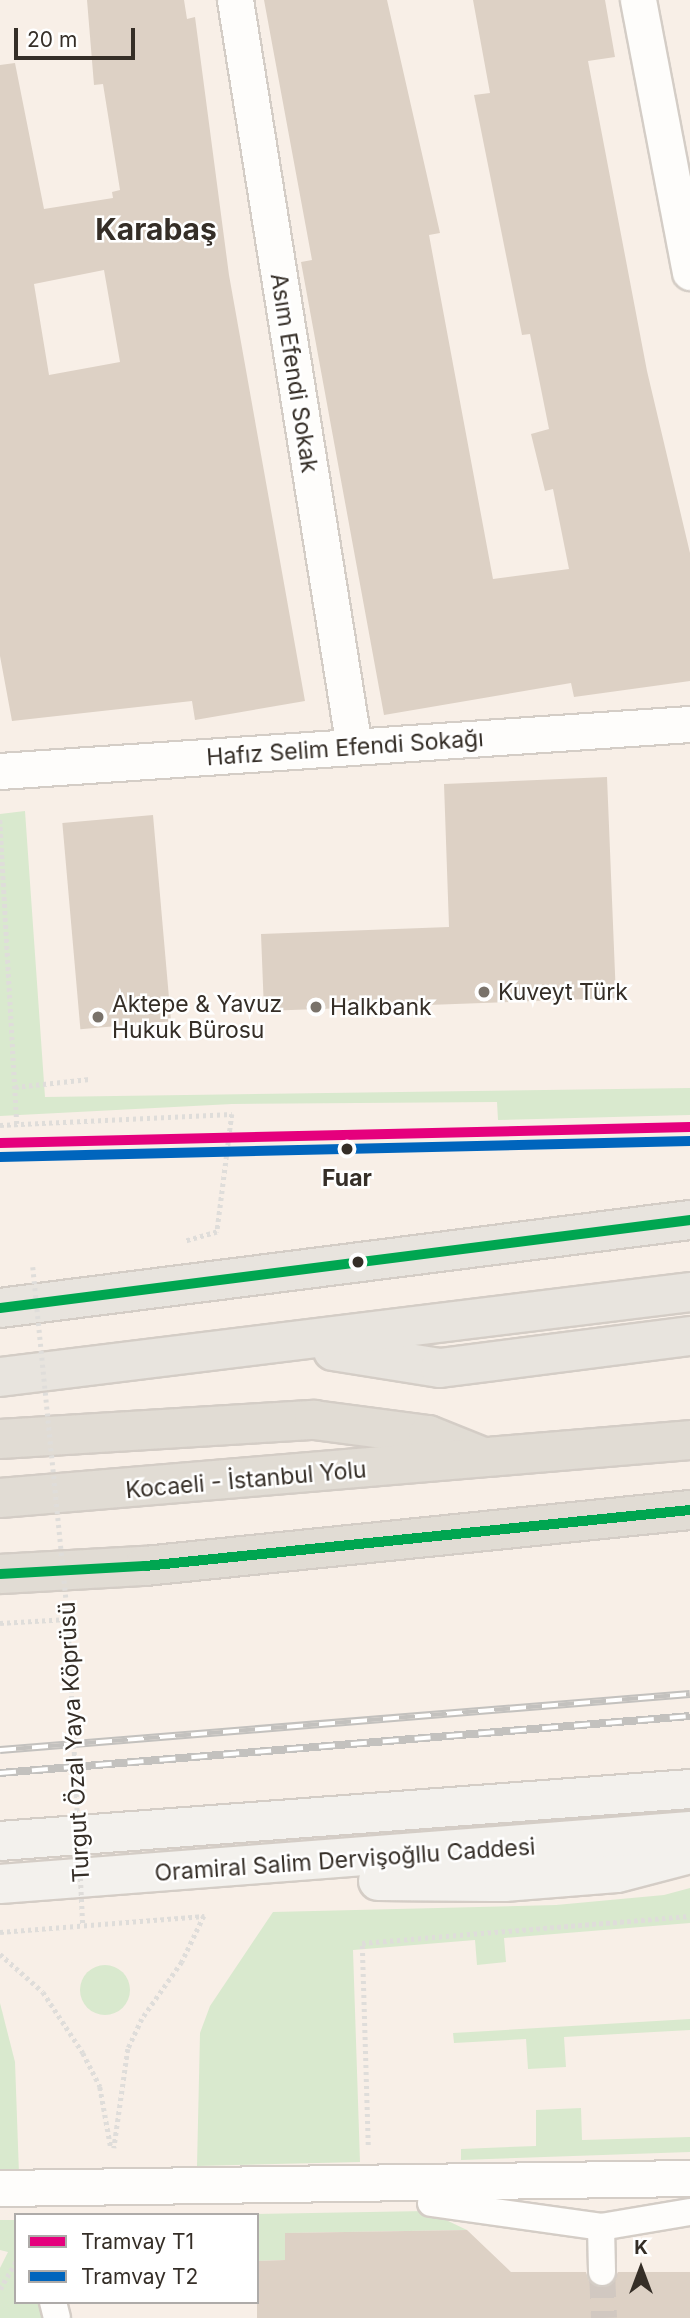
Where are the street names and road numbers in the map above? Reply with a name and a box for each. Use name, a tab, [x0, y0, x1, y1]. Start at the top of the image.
street label: Asım Efendi Sokak	[265, 271, 323, 475]
street label: Hafız Selim Efendi Sokağı	[206, 725, 484, 771]
street label: Kocaeli - İstanbul Yolu	[124, 1456, 368, 1504]
street label: Turgut Özal Yaya Köprüsü	[53, 1601, 95, 1883]
street label: Oramiral Salim Dervişoğllu Caddesi	[154, 1833, 536, 1887]

